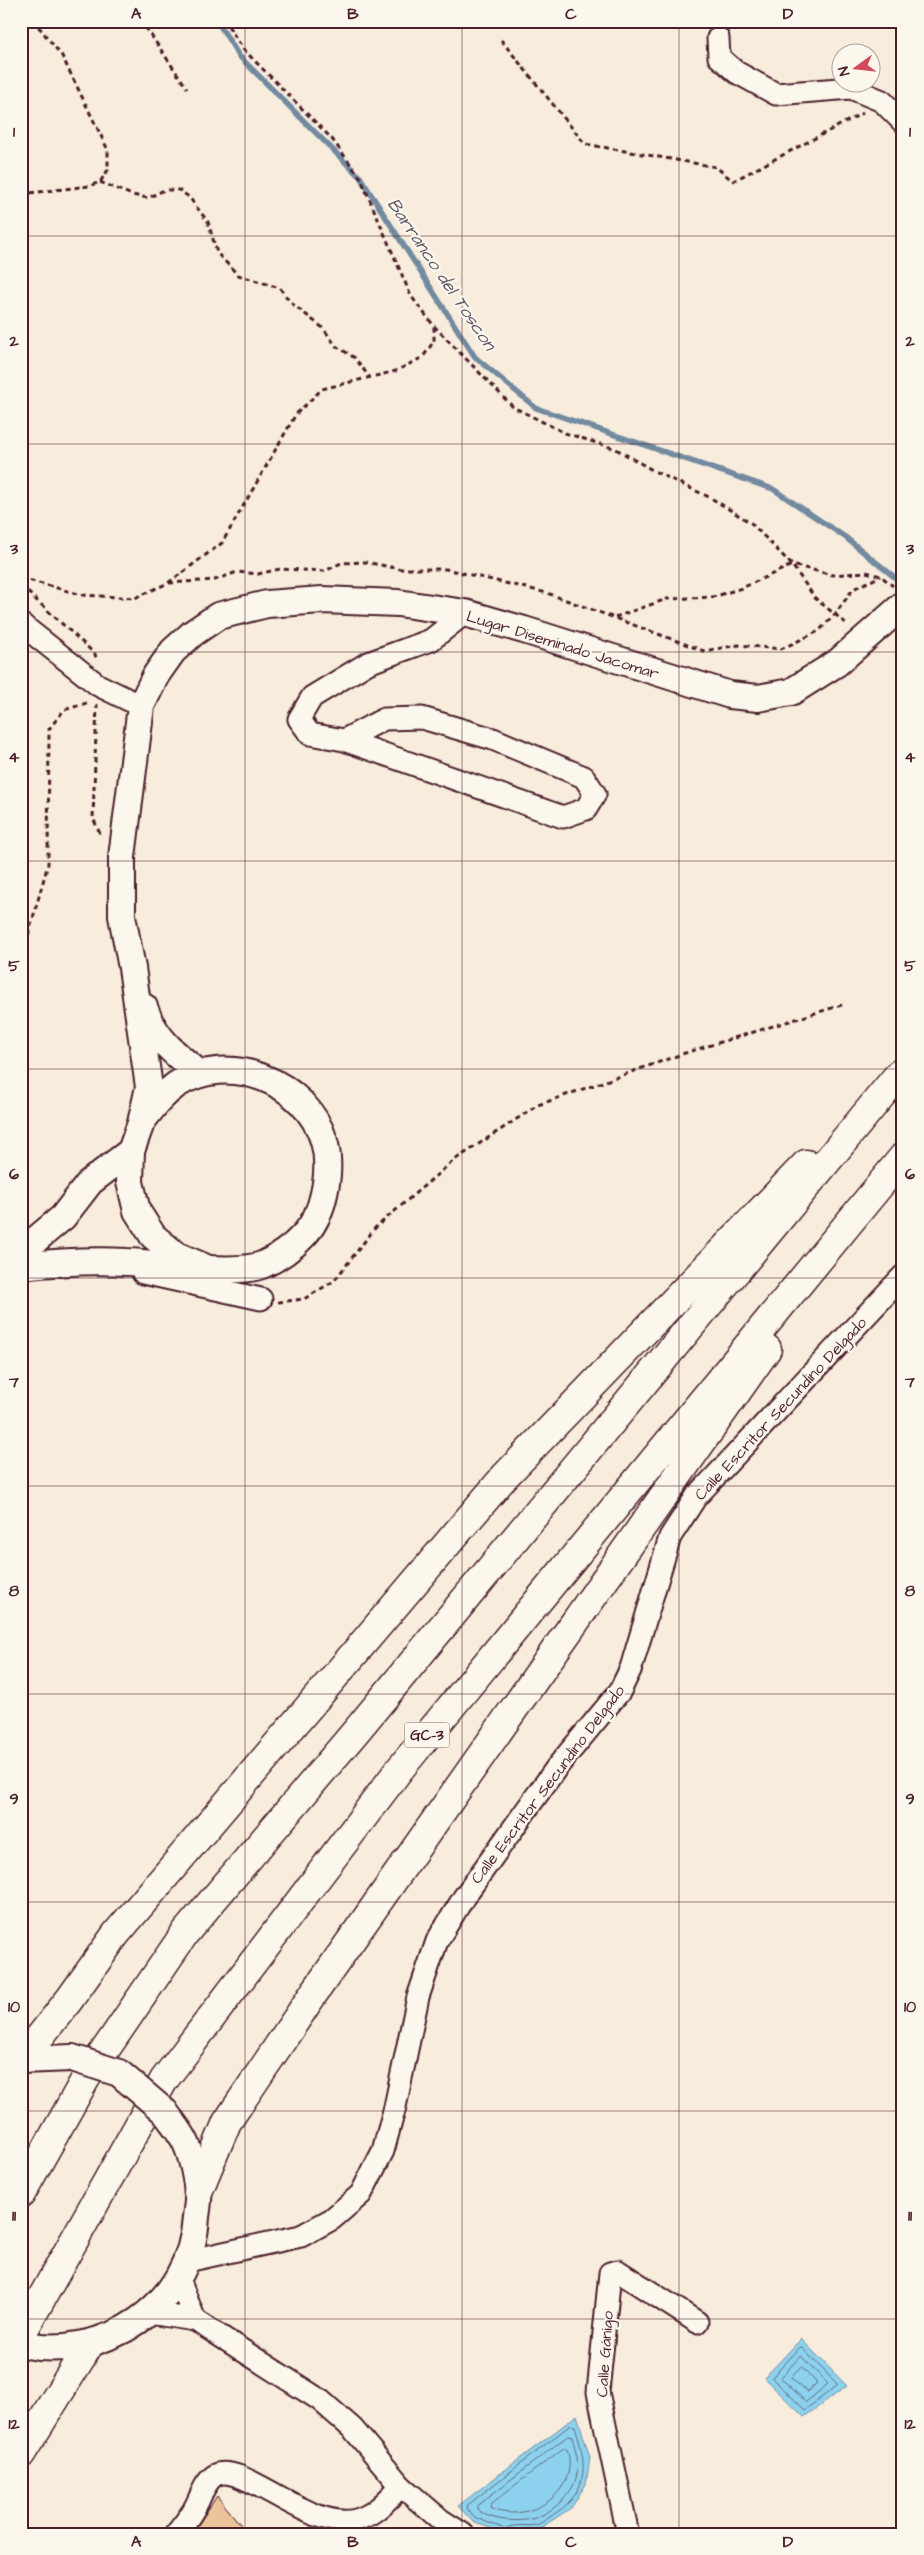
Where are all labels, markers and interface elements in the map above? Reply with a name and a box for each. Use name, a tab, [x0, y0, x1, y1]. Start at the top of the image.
text: A	[131, 3, 142, 25]
text: B	[347, 3, 359, 25]
text: C	[565, 3, 577, 25]
text: D	[783, 3, 794, 25]
north arrow	[832, 42, 882, 92]
text: N	[834, 64, 855, 78]
text: 1	[13, 121, 16, 143]
text: 1	[909, 121, 912, 143]
water label: Barranco del Toscon	[381, 193, 503, 357]
text: 2	[8, 330, 19, 352]
text: 2	[904, 330, 915, 352]
text: 3	[9, 538, 19, 560]
text: 3	[905, 538, 915, 560]
street label: Lugar Diseminado Jacomar	[464, 605, 662, 686]
text: 4	[9, 746, 20, 768]
text: 4	[905, 746, 916, 768]
text: 5	[8, 955, 20, 977]
text: 5	[904, 955, 916, 977]
text: 6	[9, 1163, 19, 1185]
text: 6	[905, 1163, 915, 1185]
street label: Calle Escritor Secundino Delgado	[690, 1312, 873, 1506]
text: 7	[8, 1371, 19, 1393]
text: 7	[904, 1371, 915, 1393]
text: 8	[9, 1580, 20, 1602]
text: 8	[905, 1580, 916, 1602]
street label: Calle Escritor Secundino Delgado	[466, 1681, 631, 1889]
road number: GC-3	[404, 1722, 450, 1748]
text: 9	[9, 1788, 19, 1810]
text: 9	[905, 1788, 915, 1810]
text: 10	[8, 1996, 20, 2018]
text: 10	[904, 1996, 916, 2018]
text: 11	[12, 2205, 17, 2227]
text: 11	[908, 2205, 913, 2227]
street label: Calle Gánigo	[591, 2310, 620, 2398]
text: 12	[8, 2413, 20, 2435]
text: 12	[904, 2413, 916, 2435]
text: A	[131, 2531, 142, 2553]
text: B	[347, 2531, 359, 2553]
text: C	[565, 2531, 577, 2553]
text: D	[783, 2531, 794, 2553]

